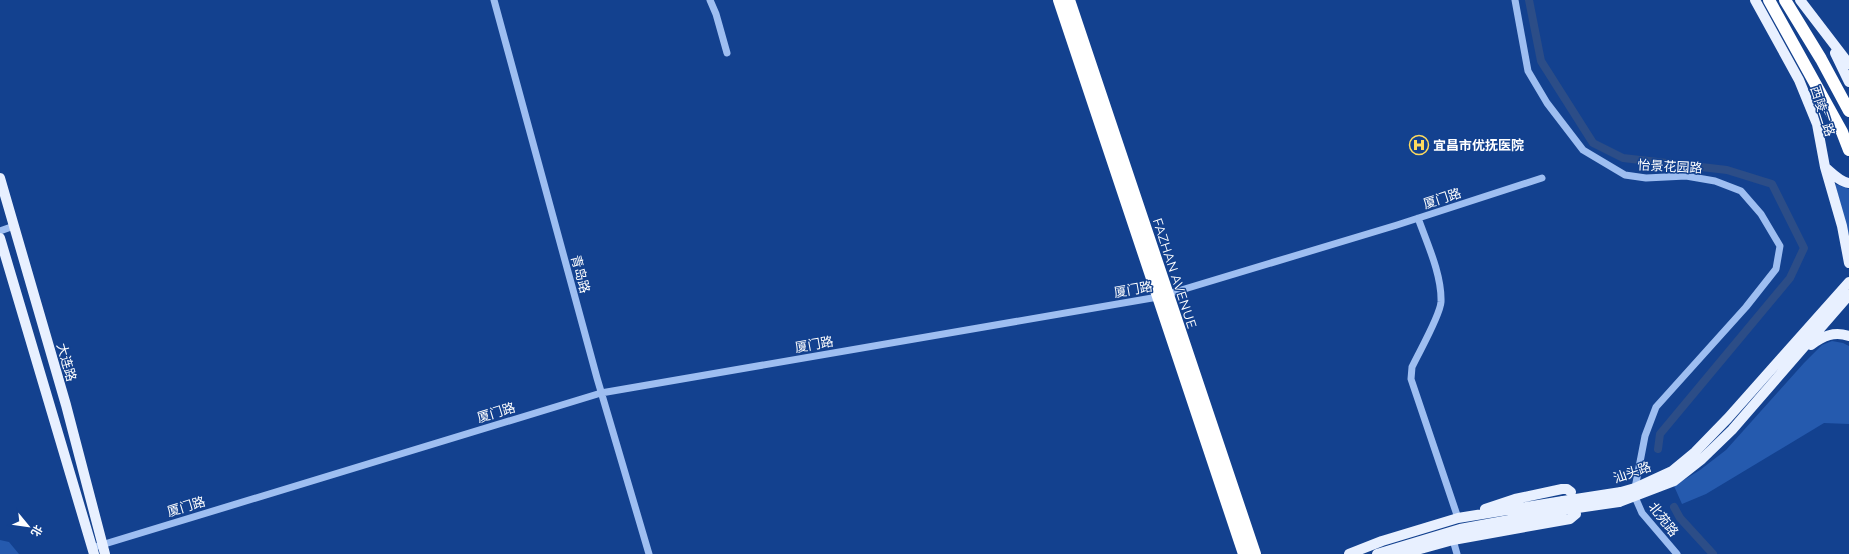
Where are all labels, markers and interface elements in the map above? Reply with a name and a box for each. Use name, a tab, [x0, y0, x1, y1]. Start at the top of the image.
street label: 西陵二路	[1807, 84, 1839, 138]
hospital icon: 宜昌市优抚医院	[1408, 134, 1430, 156]
place label: 宜昌市优抚医院	[1433, 137, 1524, 153]
street label: 怡景花园路	[1637, 156, 1703, 176]
street label: 厦门路	[1421, 184, 1463, 212]
street label: FAZHAN AVENUE	[1150, 216, 1200, 330]
street label: 青岛路	[568, 253, 594, 295]
street label: 厦门路	[1112, 278, 1154, 300]
street label: 厦门路	[793, 333, 835, 355]
street label: 大连路	[54, 341, 80, 383]
street label: 厦门路	[475, 399, 517, 425]
street label: 汕头路	[1611, 458, 1653, 486]
street label: 厦门路	[165, 493, 207, 519]
street label: 北苑路	[1646, 499, 1682, 539]
north arrow	[8, 506, 48, 546]
text: 北	[28, 523, 46, 539]

